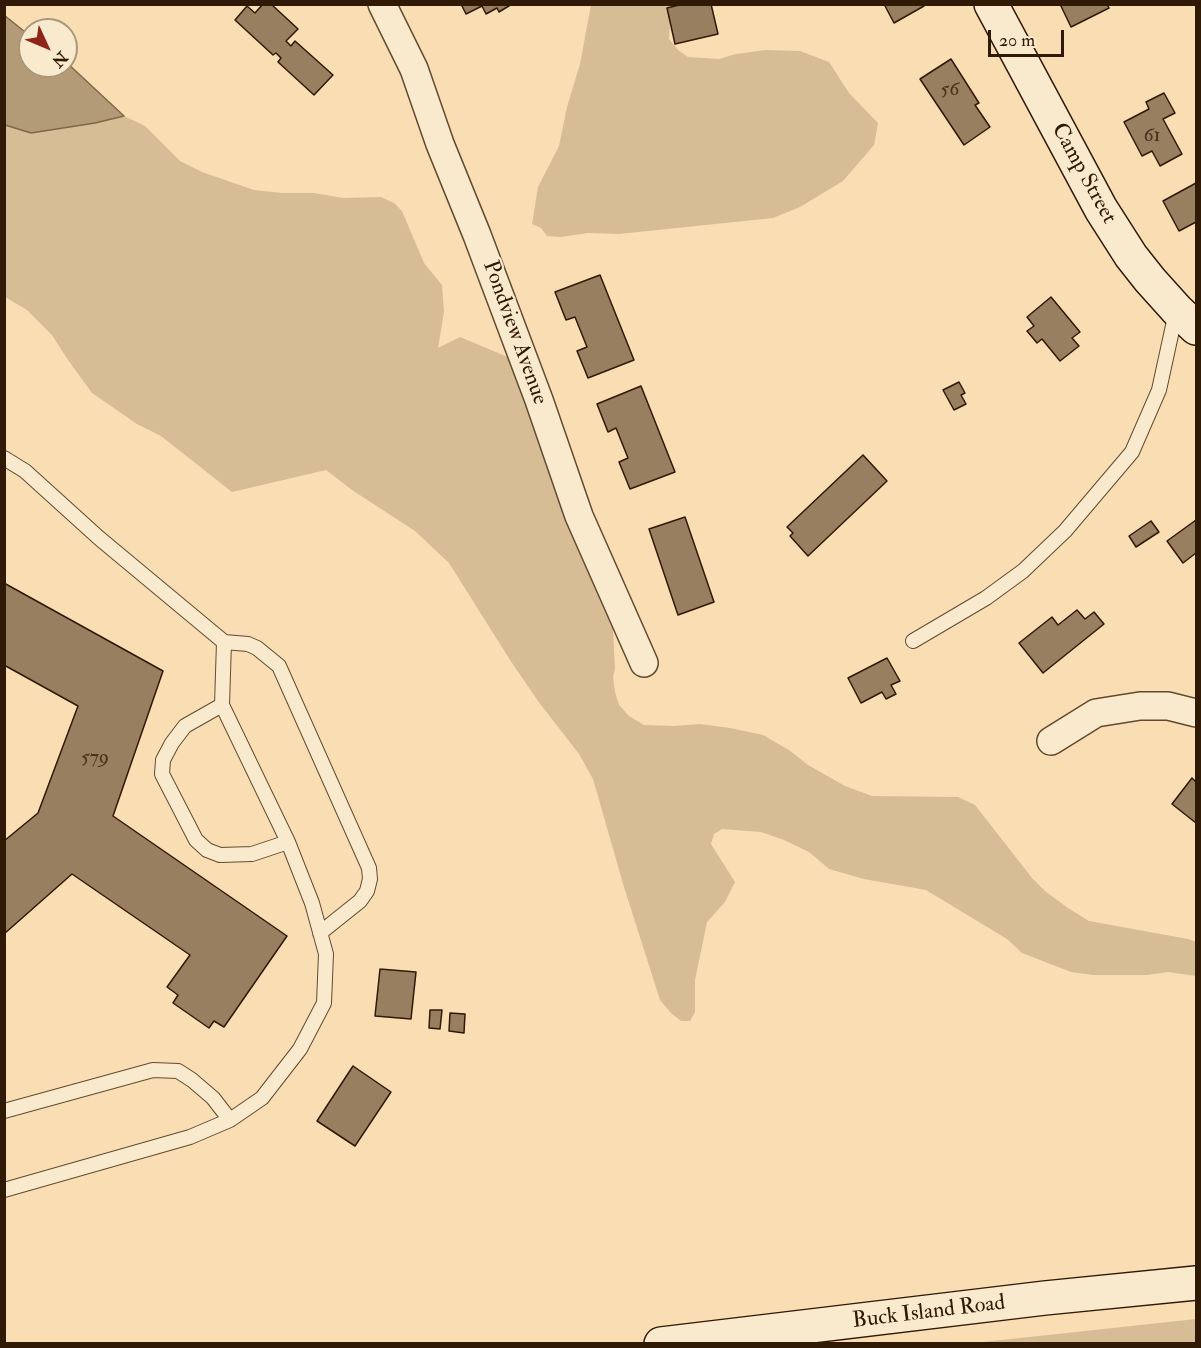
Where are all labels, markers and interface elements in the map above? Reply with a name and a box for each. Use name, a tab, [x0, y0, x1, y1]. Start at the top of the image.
north arrow	[18, 18, 78, 78]
scale bar	[991, 18, 1068, 56]
text: 20 m	[999, 29, 1035, 52]
text: N	[47, 47, 72, 71]
house number: 56	[941, 79, 959, 103]
street label: Camp Street	[1045, 119, 1121, 229]
house number: 61	[1143, 125, 1161, 149]
street label: Pondview Avenue	[476, 257, 552, 409]
house number: 579	[81, 747, 109, 771]
street label: Buck Island Road	[851, 1291, 1007, 1335]

